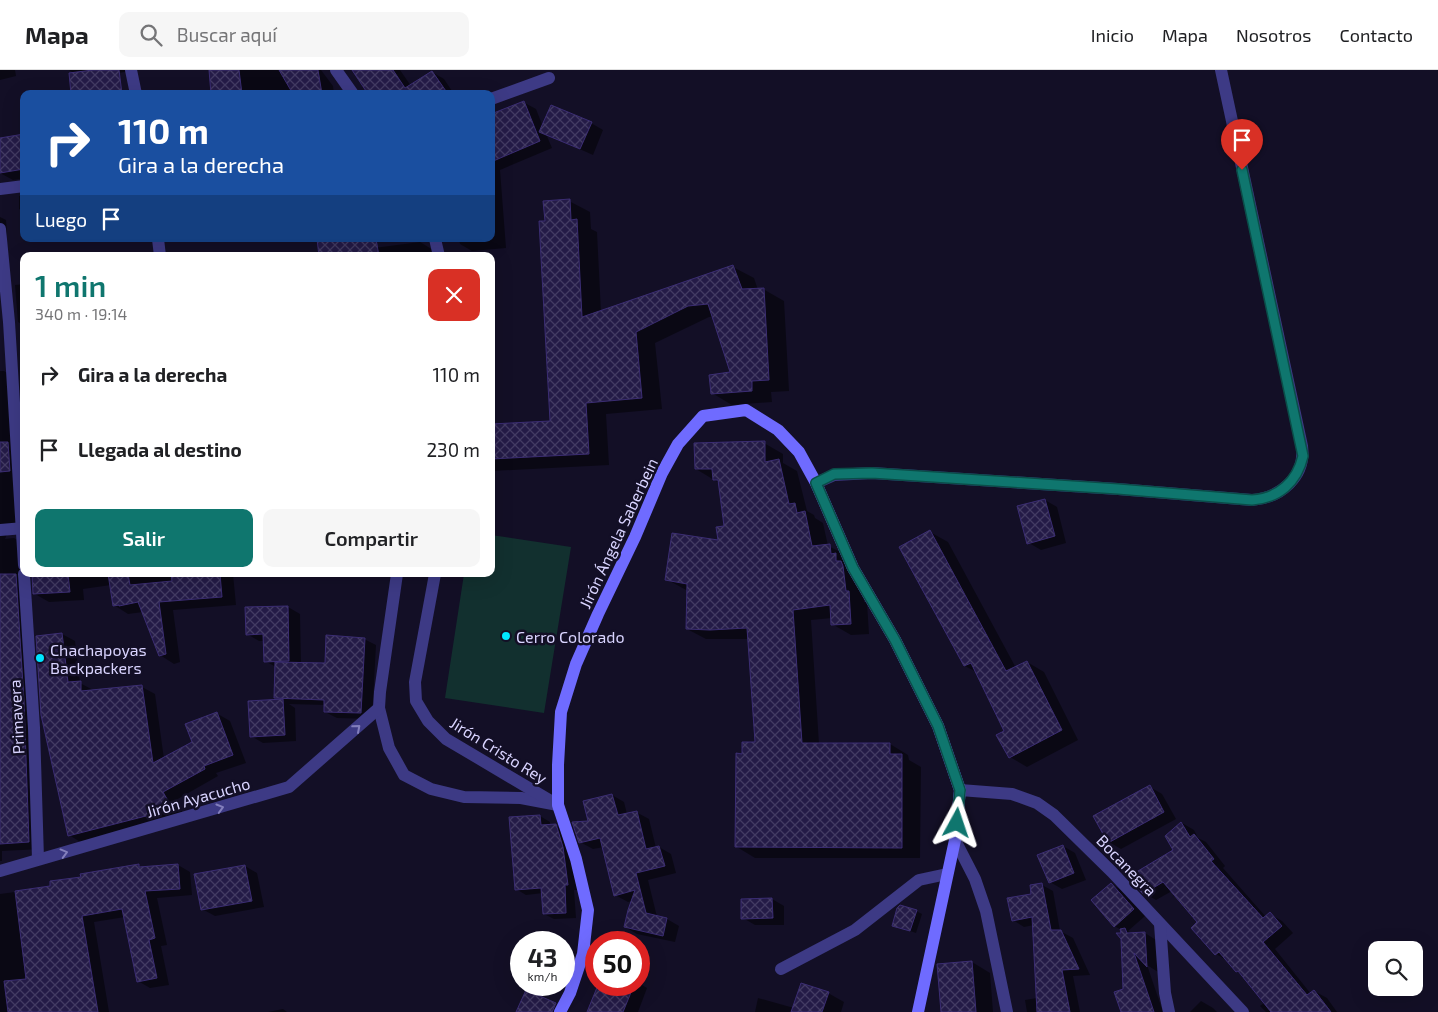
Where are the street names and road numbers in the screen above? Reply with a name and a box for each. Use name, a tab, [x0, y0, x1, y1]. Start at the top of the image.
street label: Jirón Ángela Saberbein	[575, 455, 661, 611]
street label: Primavera	[5, 679, 27, 755]
street label: Jirón Cristo Rey	[447, 713, 551, 788]
street label: Jirón Ayacucho	[144, 773, 252, 821]
street label: Bocanegra	[1093, 830, 1161, 900]

